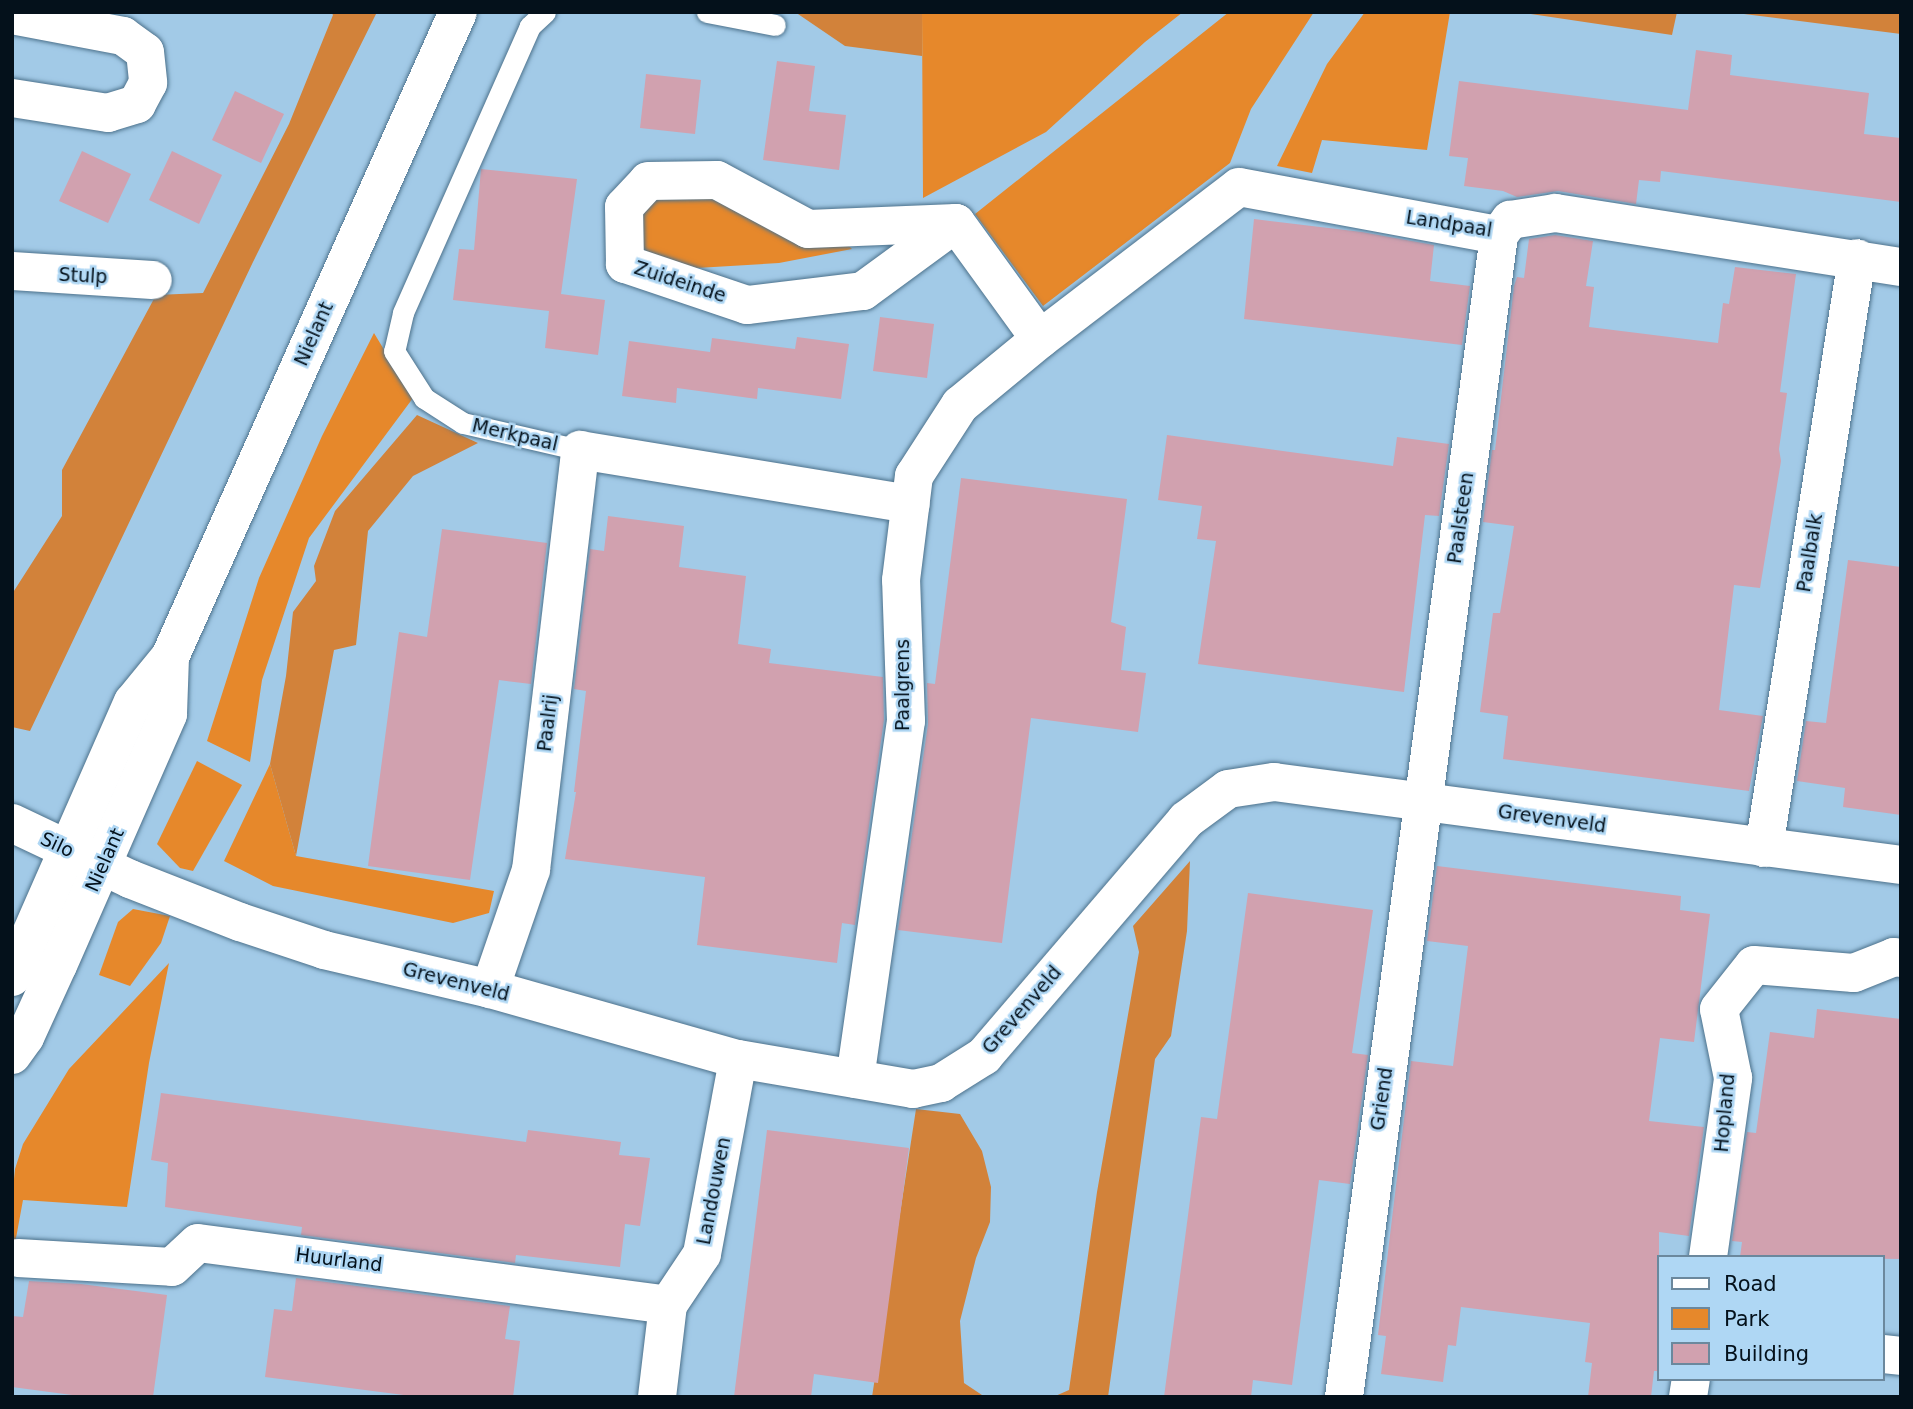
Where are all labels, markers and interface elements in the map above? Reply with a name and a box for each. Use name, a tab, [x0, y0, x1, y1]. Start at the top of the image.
street label: Landpaal	[1404, 206, 1494, 242]
street label: Zuideinde	[631, 256, 729, 308]
street label: Stulp	[58, 263, 108, 289]
street label: Nielant	[290, 298, 338, 370]
street label: Merkpaal	[470, 414, 560, 456]
street label: Paalsteen	[1443, 471, 1479, 565]
street label: Paalbalk	[1793, 512, 1827, 594]
street label: Paalgrens	[892, 639, 914, 731]
street label: Paalrij	[533, 693, 563, 753]
street label: Grevenveld	[1496, 800, 1608, 838]
street label: Nielant	[81, 824, 129, 896]
street label: Silo	[37, 827, 77, 863]
street label: Grevenveld	[400, 958, 512, 1006]
street label: Grevenveld	[978, 961, 1066, 1059]
street label: Griend	[1366, 1066, 1398, 1132]
street label: Hopland	[1710, 1073, 1740, 1153]
street label: Landouwen	[692, 1135, 736, 1247]
street label: Huurland	[294, 1243, 384, 1277]
legend	[1658, 1255, 1885, 1381]
text: Road	[1724, 1272, 1777, 1296]
text: Park	[1724, 1307, 1769, 1331]
text: Building	[1724, 1342, 1809, 1366]

